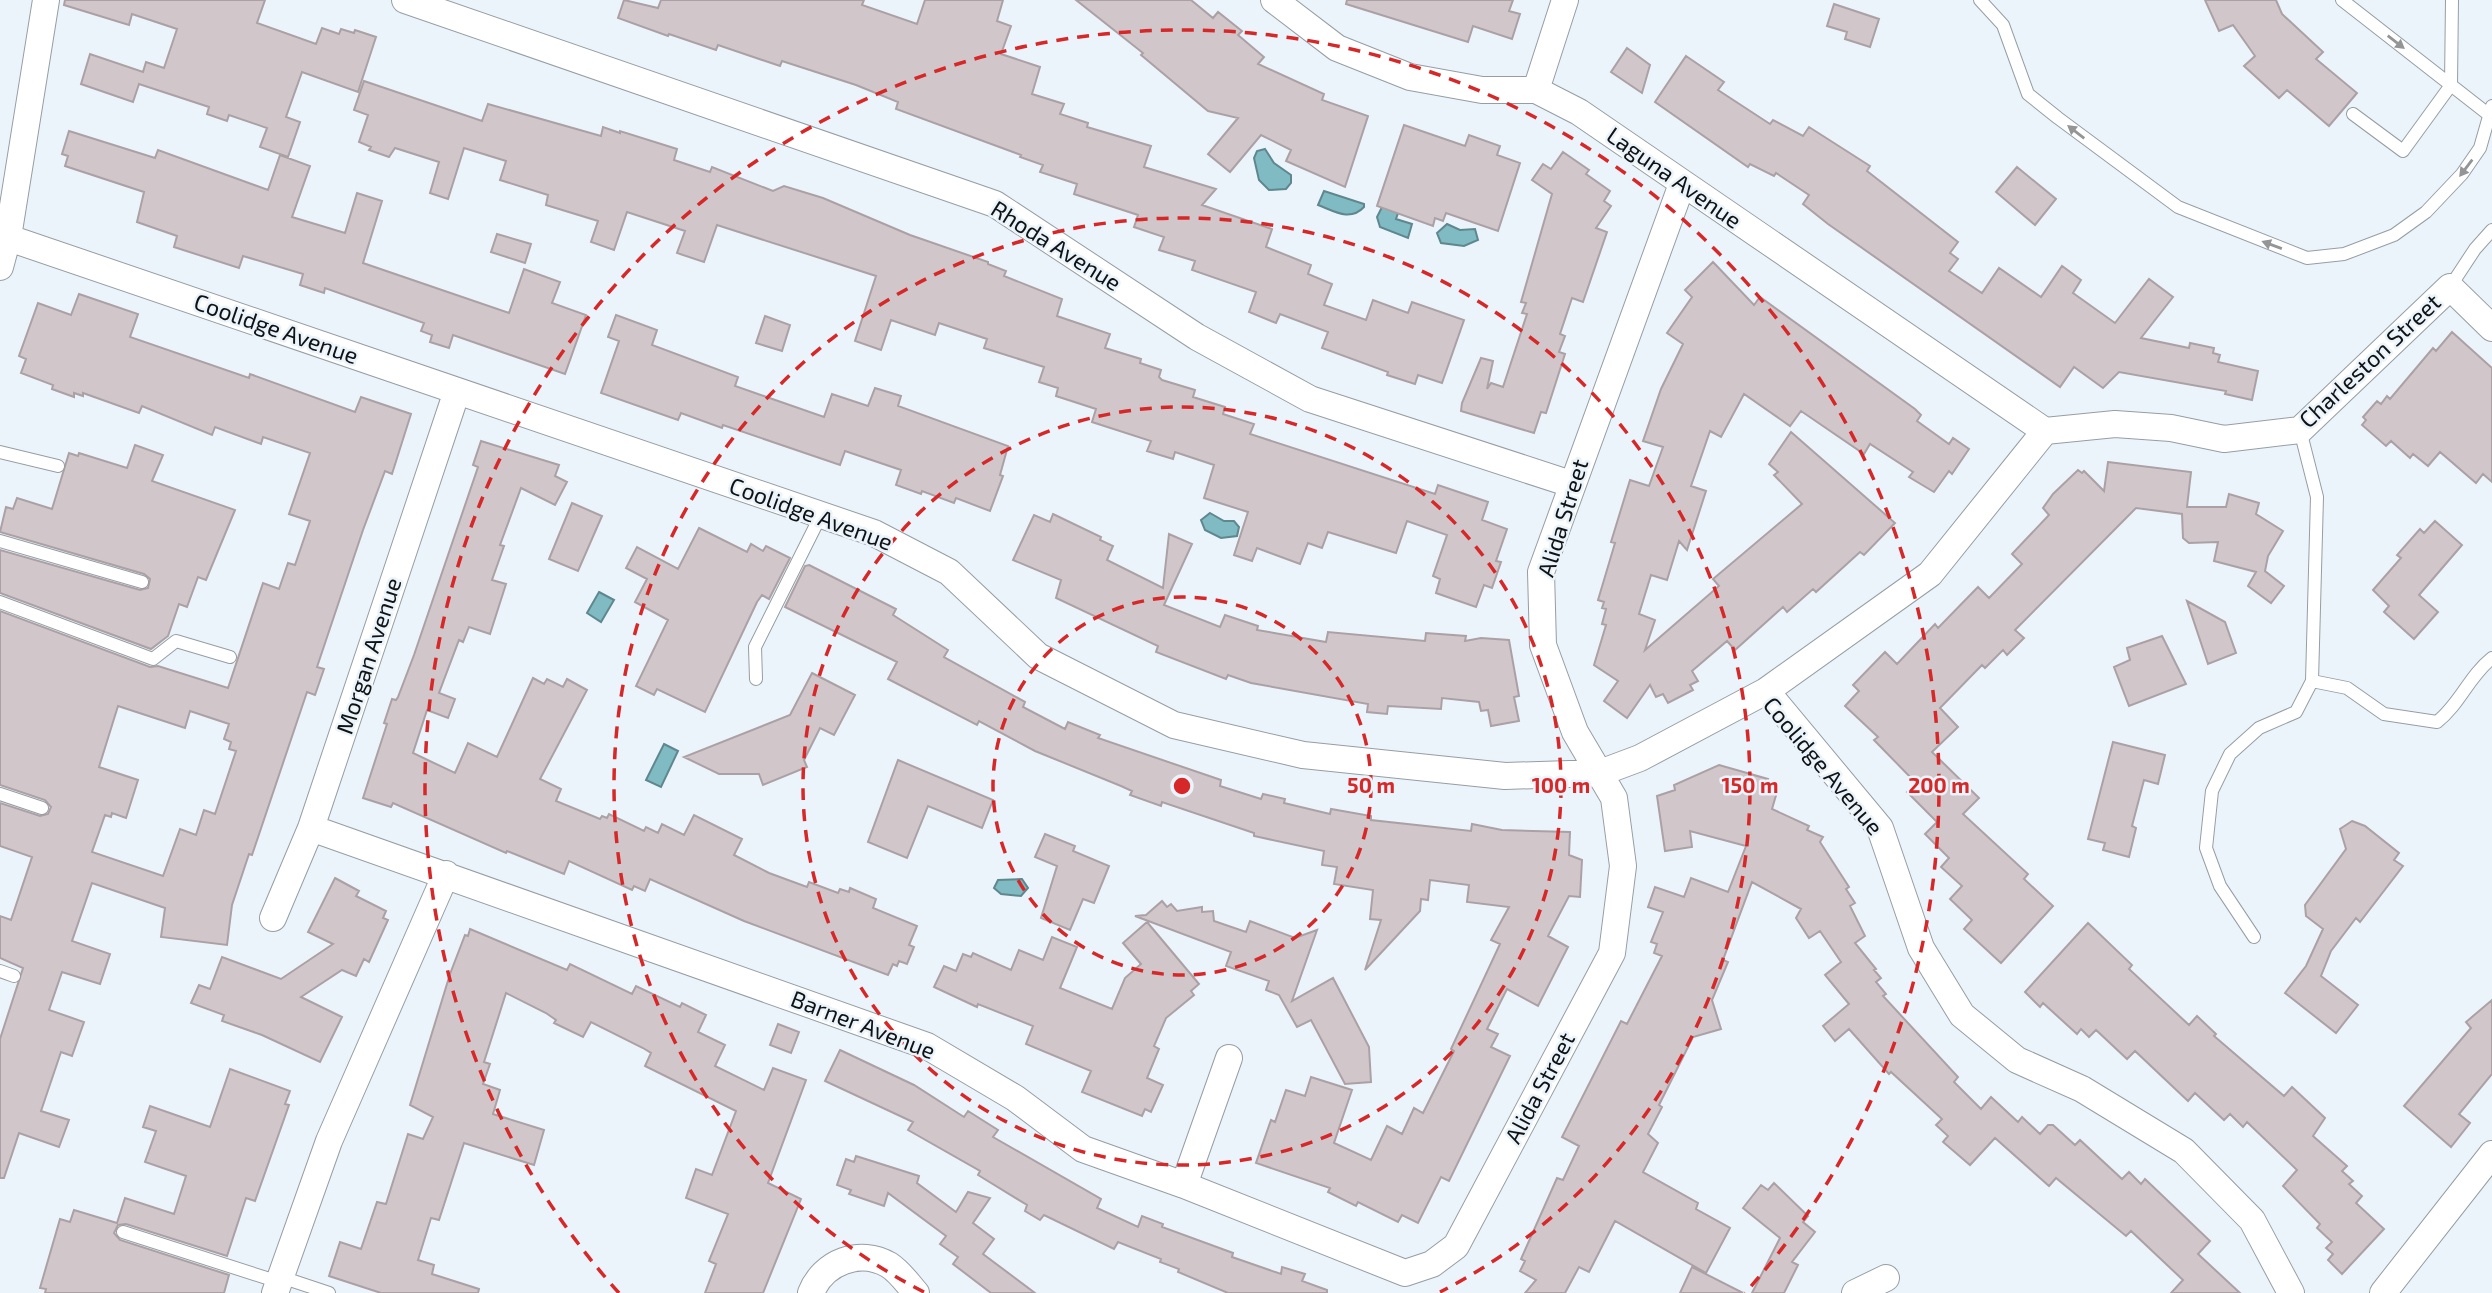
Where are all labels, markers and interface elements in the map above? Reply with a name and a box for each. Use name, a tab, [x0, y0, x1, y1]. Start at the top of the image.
one-way arrow	[2387, 34, 2404, 49]
street label: Laguna Avenue	[1602, 120, 1747, 234]
one-way arrow	[2067, 126, 2085, 140]
one-way arrow	[2459, 159, 2473, 177]
street label: Rhoda Avenue	[986, 194, 1127, 296]
one-way arrow	[2261, 239, 2282, 250]
street label: Coolidge Avenue	[191, 287, 362, 369]
street label: Charleston Street	[2293, 287, 2446, 433]
street label: Alida Street	[1531, 455, 1593, 580]
street label: Coolidge Avenue	[726, 471, 897, 556]
street label: Morgan Avenue	[330, 574, 407, 737]
street label: Coolidge Avenue	[1758, 691, 1890, 840]
text: 50 m	[1347, 772, 1395, 797]
text: 100 m	[1532, 772, 1590, 797]
text: 150 m	[1722, 772, 1778, 797]
text: 200 m	[1908, 772, 1970, 797]
centre of rings	[1170, 774, 1194, 798]
street label: Barner Avenue	[787, 984, 939, 1064]
street label: Alida Street	[1498, 1027, 1580, 1148]

